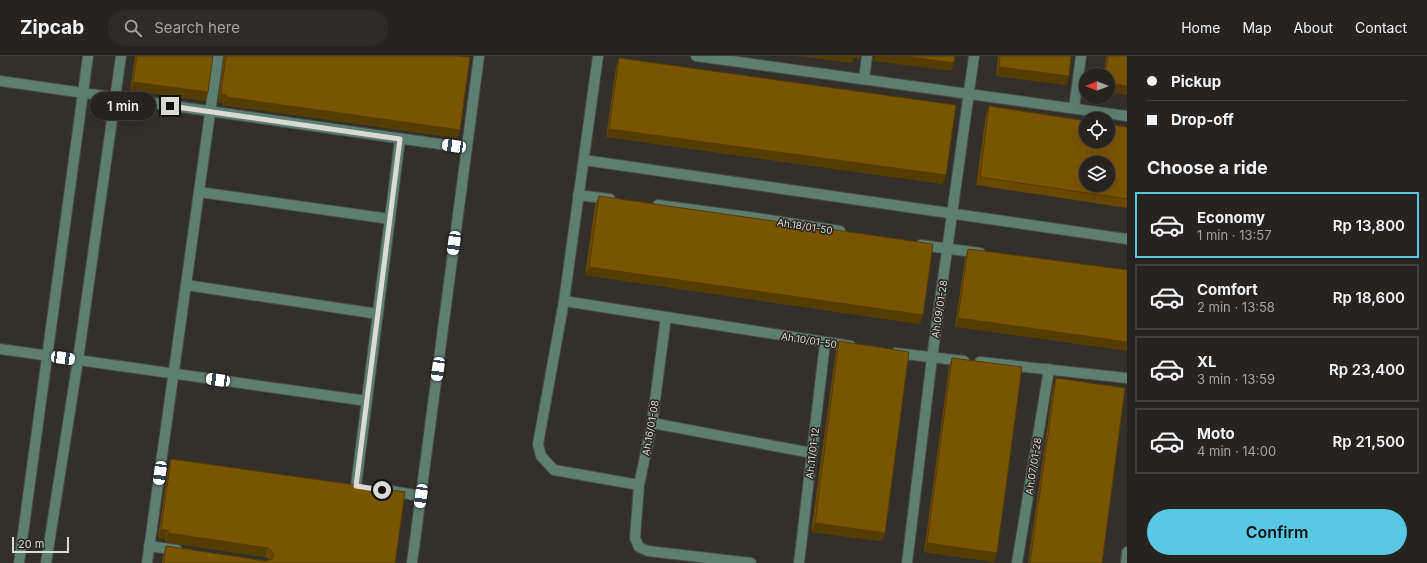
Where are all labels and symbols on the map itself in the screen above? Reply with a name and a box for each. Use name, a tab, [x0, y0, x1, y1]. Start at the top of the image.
north arrow	[1079, 68, 1115, 104]
callout: 1 min	[90, 92, 156, 120]
route end	[161, 97, 179, 115]
car	[441, 138, 467, 154]
street label: Ah.18/01-50	[776, 216, 834, 236]
car	[446, 230, 462, 256]
street label: Ah.09/01-28	[928, 279, 950, 339]
street label: Ah.10/01-50	[780, 330, 838, 350]
car	[50, 350, 76, 366]
car	[430, 356, 446, 382]
car	[205, 372, 231, 388]
street label: Ah.16/01-08	[639, 399, 661, 457]
street label: Ah.11/01-12	[803, 427, 821, 479]
street label: Ah.07/01-28	[1023, 437, 1043, 495]
car	[152, 460, 168, 486]
route start	[373, 481, 391, 499]
car	[413, 483, 429, 509]
scale bar	[12, 535, 69, 554]

